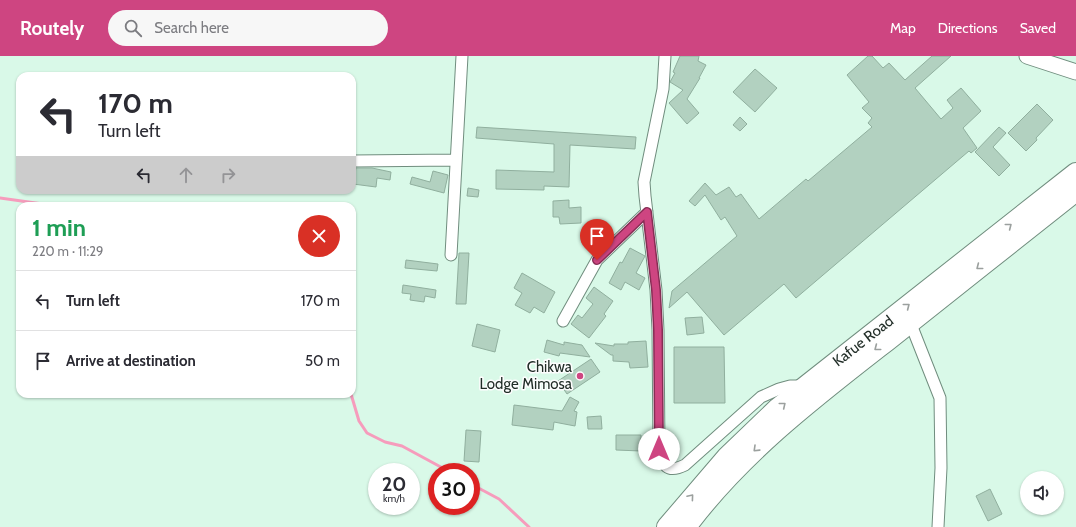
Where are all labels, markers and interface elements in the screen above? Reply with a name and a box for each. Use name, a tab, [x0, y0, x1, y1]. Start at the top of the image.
search box	[108, 10, 388, 46]
text: Routely	[20, 17, 84, 40]
icon: search	[122, 17, 144, 39]
text: Search here	[154, 19, 229, 37]
text: Map	[890, 19, 916, 37]
text: Directions	[938, 19, 998, 37]
text: Saved	[1020, 19, 1056, 37]
text: 170 m	[98, 86, 173, 120]
icon: left	[32, 88, 84, 140]
text: Turn left	[98, 120, 161, 142]
icon: left	[133, 164, 155, 186]
icon: ahead	[175, 164, 197, 186]
icon: right	[217, 164, 239, 186]
text: 1 min	[32, 213, 86, 242]
button: close	[298, 215, 340, 257]
pin	[580, 219, 614, 260]
one-way arrow	[1004, 224, 1011, 231]
icon: arrive	[586, 225, 608, 247]
text: 220 m · 11:29	[32, 243, 103, 259]
one-way arrow	[977, 263, 984, 270]
icon: left	[32, 290, 54, 312]
text: Turn left	[66, 292, 120, 310]
text: 170 m	[301, 292, 340, 310]
one-way arrow	[902, 304, 909, 311]
street label: Kafue Road	[829, 312, 897, 370]
one-way arrow	[875, 343, 882, 350]
icon: arrive	[32, 350, 54, 372]
text: Arrive at destination	[66, 352, 196, 370]
text: 50 m	[305, 352, 340, 370]
place label: Chikwa Lodge Mimosa	[480, 358, 573, 393]
marker: Chikwa Lodge Mimosa	[575, 371, 585, 381]
one-way arrow	[778, 402, 785, 409]
position arrow	[638, 428, 680, 470]
one-way arrow	[753, 444, 761, 452]
speed limit sign: 30	[428, 463, 480, 515]
map controls	[1020, 471, 1064, 515]
button: sound	[1020, 471, 1064, 515]
text: 20	[382, 472, 406, 496]
text: km/h	[383, 492, 405, 505]
one-way arrow	[687, 494, 694, 501]

